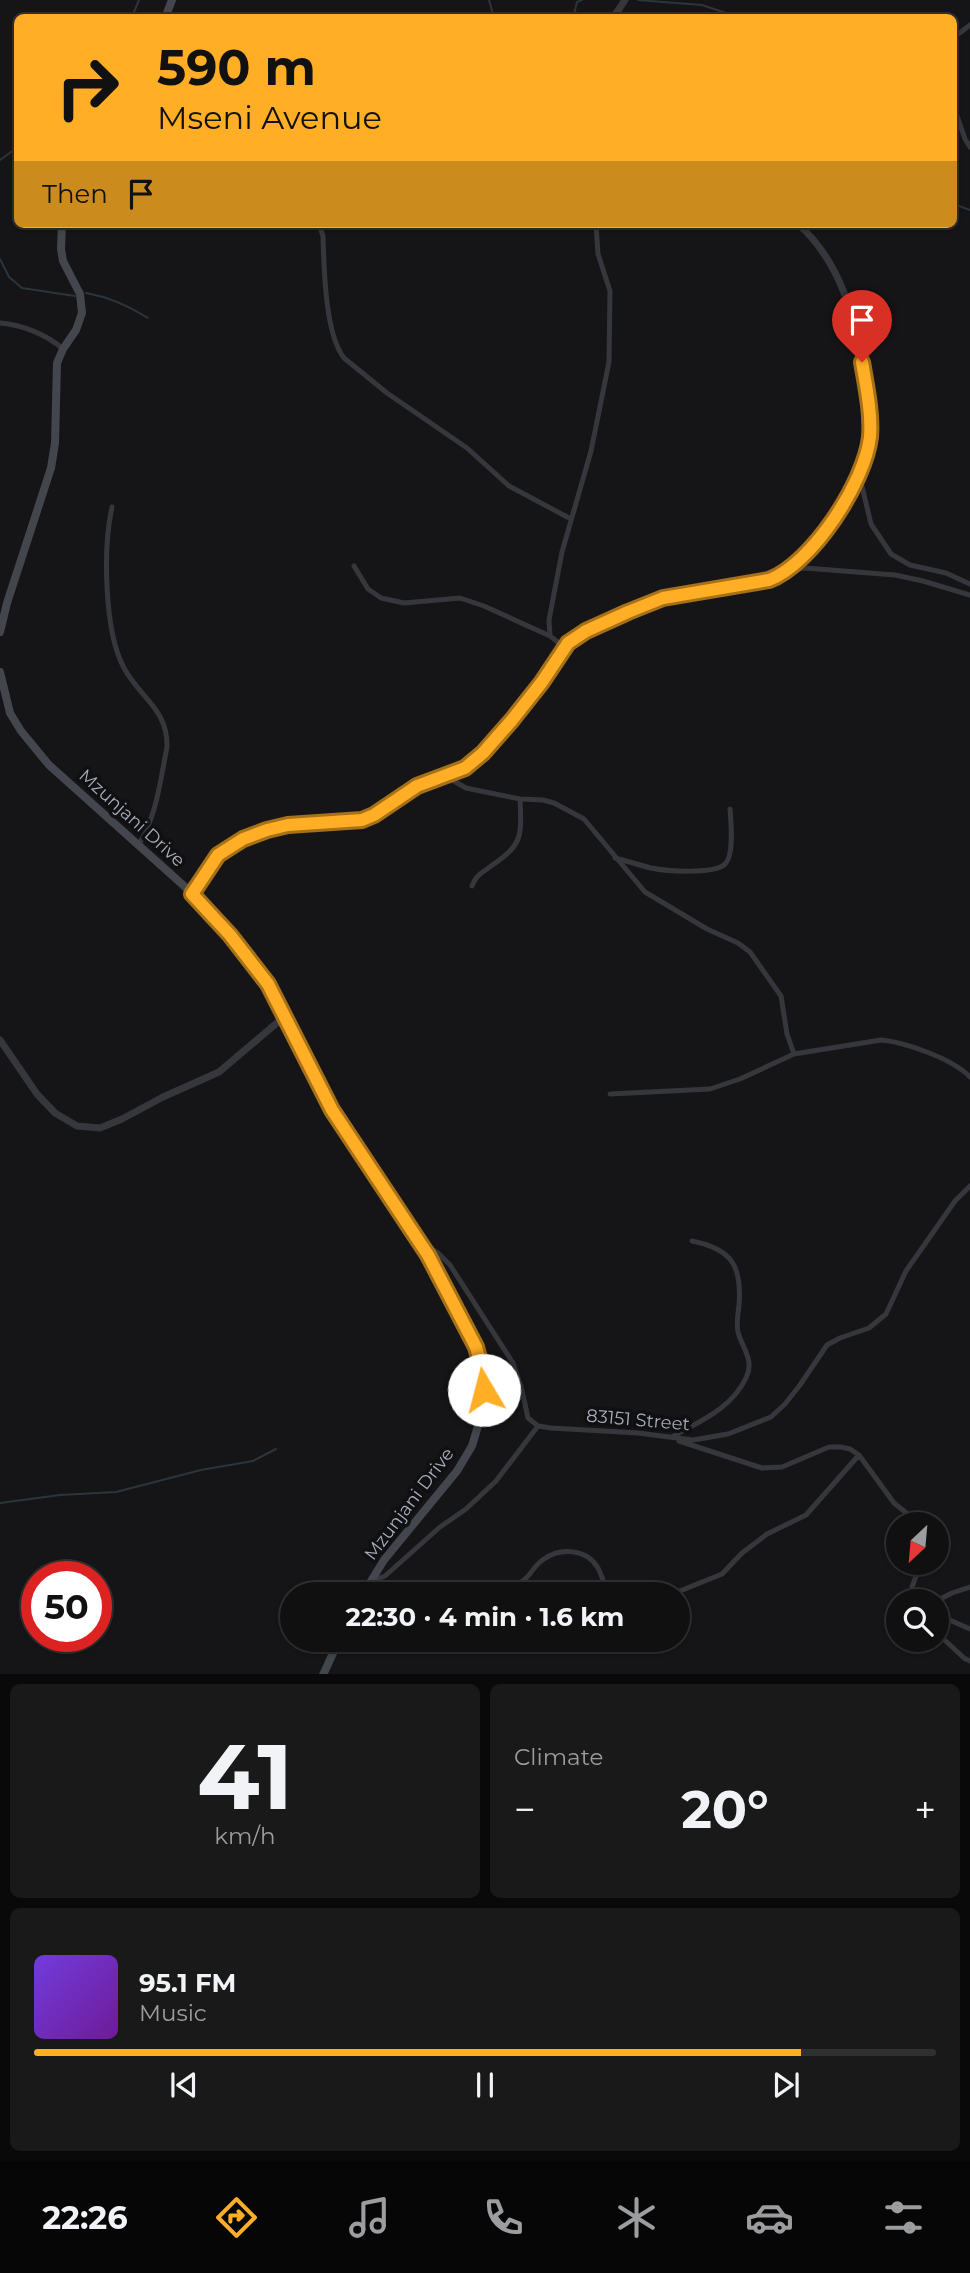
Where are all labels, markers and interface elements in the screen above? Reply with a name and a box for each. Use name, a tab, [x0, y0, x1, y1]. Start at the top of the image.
text: 590 m	[157, 38, 316, 97]
icon: right	[42, 42, 133, 133]
text: Mseni Avenue	[157, 98, 382, 137]
icon: arrive	[122, 175, 160, 213]
text: Then	[42, 178, 108, 210]
pin	[832, 290, 892, 362]
icon: arrive	[843, 301, 881, 339]
street label: Mzunjani Drive	[74, 765, 190, 871]
position arrow	[447, 1353, 521, 1427]
street label: 83151 Street	[585, 1405, 691, 1435]
street label: Mzunjani Drive	[360, 1443, 459, 1565]
north arrow	[886, 1512, 948, 1575]
map controls	[886, 1512, 949, 1652]
speed limit sign: 50	[21, 1561, 112, 1652]
button: search	[886, 1589, 949, 1652]
text: 22:30 · 4 min · 1.6 km	[346, 1601, 624, 1633]
text: 41	[197, 1721, 293, 1832]
text: Climate	[514, 1743, 603, 1771]
text: 20°	[681, 1778, 769, 1841]
text: −	[514, 1786, 536, 1833]
text: +	[914, 1786, 936, 1833]
text: km/h	[214, 1822, 276, 1850]
text: 95.1 FM	[139, 1967, 236, 1999]
text: Music	[139, 1999, 207, 2027]
icon: previous	[165, 2066, 203, 2104]
icon: pause	[466, 2066, 504, 2104]
icon: next	[767, 2066, 805, 2104]
icon: directions	[212, 2193, 261, 2242]
icon: music	[345, 2193, 394, 2242]
icon: phone	[479, 2193, 528, 2242]
icon: climate	[612, 2193, 661, 2242]
icon: car	[745, 2193, 794, 2242]
icon: filters	[879, 2193, 928, 2242]
text: 22:26	[42, 2198, 128, 2237]

